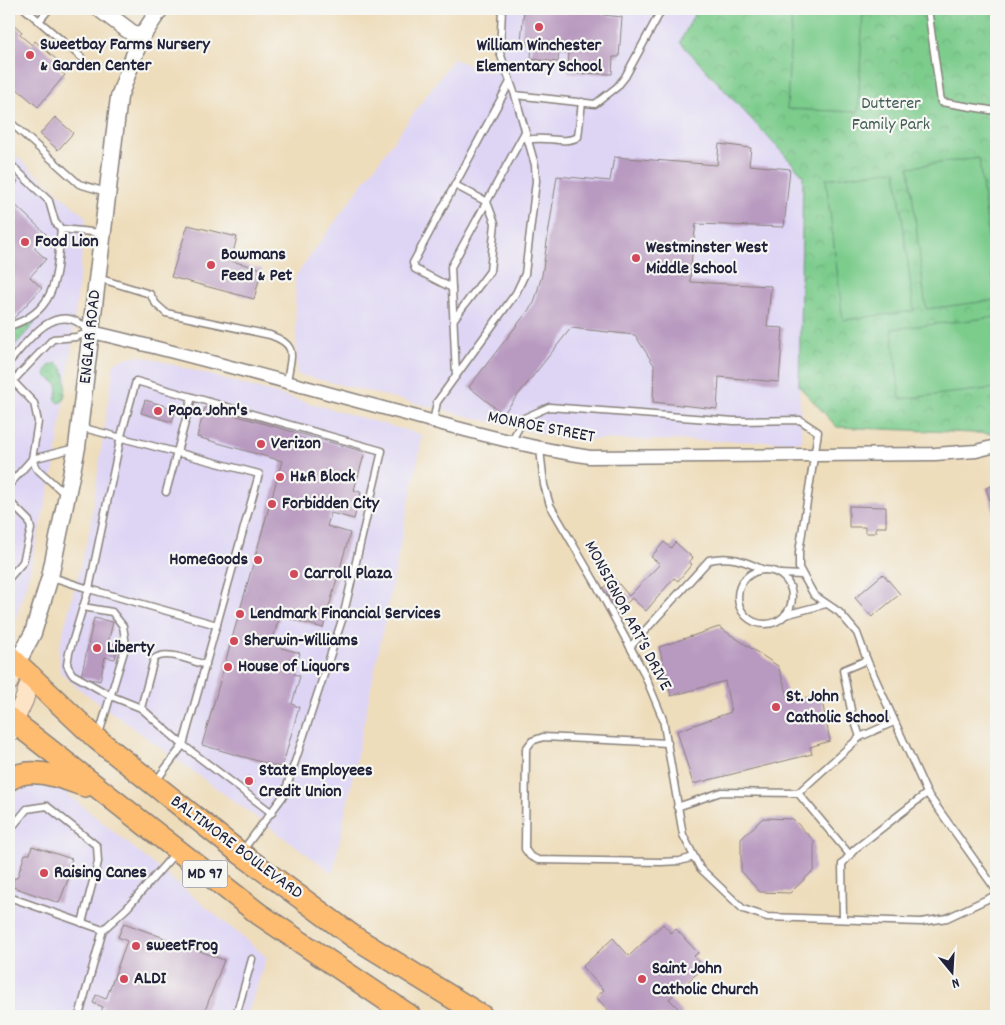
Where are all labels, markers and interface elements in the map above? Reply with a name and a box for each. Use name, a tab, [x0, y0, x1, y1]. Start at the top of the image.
marker: William Winchester Elementary School	[533, 21, 545, 33]
place label: Sweetbay Farms Nursery & Garden Center	[40, 33, 210, 79]
place label: William Winchester Elementary School	[476, 34, 603, 80]
marker: Sweetbay Farms Nursery & Garden Center	[24, 49, 36, 61]
park label: Dutterer Family Park	[852, 92, 930, 138]
place label: Food Lion	[35, 230, 99, 255]
marker: Food Lion	[19, 236, 31, 248]
place label: Westminster West Middle School	[646, 236, 768, 282]
place label: Bowmans Feed & Pet	[221, 243, 293, 289]
marker: Westminster West Middle School	[630, 252, 642, 264]
marker: Bowmans Feed & Pet	[205, 259, 217, 271]
street label: ENGLAR ROAD	[74, 289, 108, 385]
place label: Papa John's	[168, 399, 248, 424]
marker: Papa John's	[152, 405, 164, 417]
street label: MONROE STREET	[485, 405, 597, 451]
place label: Verizon	[271, 432, 321, 457]
marker: Verizon	[255, 438, 267, 450]
place label: H&R Block	[290, 465, 356, 490]
marker: H&R Block	[274, 471, 286, 483]
place label: Forbidden City	[282, 492, 380, 517]
marker: Forbidden City	[266, 498, 278, 510]
street label: MONSIGNOR ART’S DRIVE	[577, 537, 677, 695]
place label: HomeGoods	[169, 548, 248, 573]
marker: HomeGoods	[252, 554, 264, 566]
place label: Carroll Plaza	[304, 562, 392, 587]
marker: Carroll Plaza	[288, 568, 300, 580]
place label: Lendmark Financial Services	[250, 602, 441, 627]
marker: Lendmark Financial Services	[234, 608, 246, 620]
place label: Sherwin-Williams	[244, 629, 358, 654]
marker: Sherwin-Williams	[228, 635, 240, 647]
place label: Liberty	[107, 636, 155, 661]
marker: Liberty	[91, 642, 103, 654]
place label: House of Liquors	[238, 655, 350, 680]
marker: House of Liquors	[222, 661, 234, 673]
place label: St. John Catholic School	[786, 685, 890, 731]
marker: St. John Catholic School	[770, 701, 782, 713]
place label: State Employees Credit Union	[259, 759, 373, 805]
marker: State Employees Credit Union	[243, 775, 255, 787]
street label: BALTIMORE BOULEVARD	[165, 790, 307, 906]
place label: Raising Canes	[54, 861, 147, 886]
road number: MD 97	[182, 861, 228, 888]
marker: Raising Canes	[38, 867, 50, 879]
place label: sweetFrog	[146, 934, 218, 959]
marker: sweetFrog	[130, 940, 142, 952]
north arrow	[928, 948, 978, 998]
place label: Saint John Catholic Church	[652, 957, 758, 1003]
place label: ALDI	[134, 967, 166, 992]
text: N	[949, 972, 962, 993]
marker: ALDI	[118, 973, 130, 985]
marker: Saint John Catholic Church	[636, 973, 648, 985]

